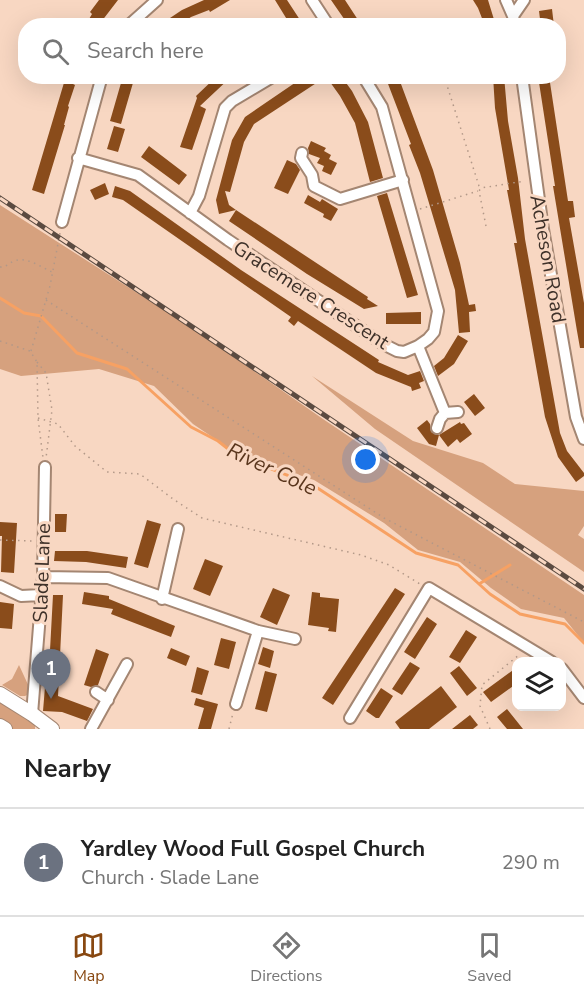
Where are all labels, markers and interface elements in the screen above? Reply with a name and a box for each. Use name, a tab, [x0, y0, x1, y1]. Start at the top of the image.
search box	[18, 18, 566, 84]
icon: search	[39, 35, 72, 68]
text: Search here	[87, 36, 204, 66]
street label: Acheson Road	[523, 193, 573, 325]
street label: Gracemere Crescent	[228, 234, 395, 356]
water label: River Cole	[223, 436, 321, 502]
your location	[351, 445, 380, 474]
street label: Slade Lane	[27, 523, 57, 623]
pin: 1	[32, 650, 70, 699]
map controls	[512, 657, 566, 711]
button: layers	[512, 657, 566, 711]
text: Nearby	[24, 751, 111, 786]
text: Yardley Wood Full Gospel Church	[81, 834, 425, 864]
text: 1	[38, 849, 50, 876]
text: 290 m	[502, 849, 560, 876]
text: Church · Slade Lane	[81, 864, 259, 891]
tab: Map	[72, 929, 105, 987]
tab: Directions	[250, 929, 322, 987]
tab: Saved	[467, 929, 512, 987]

